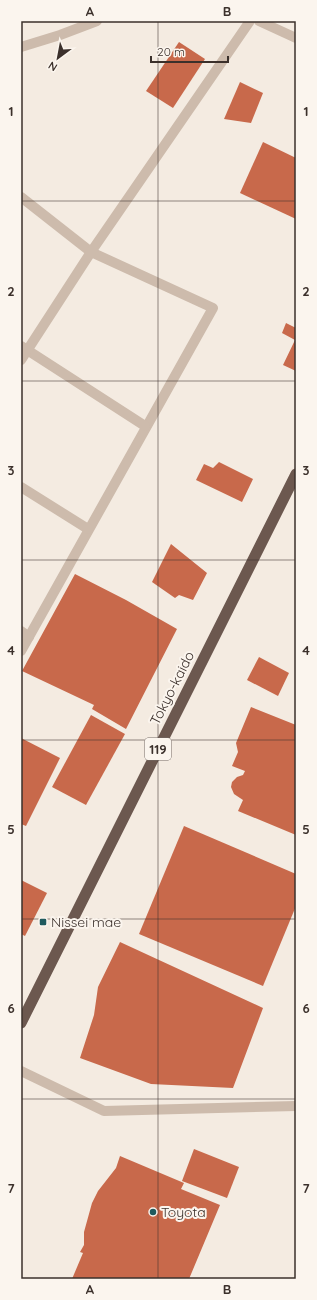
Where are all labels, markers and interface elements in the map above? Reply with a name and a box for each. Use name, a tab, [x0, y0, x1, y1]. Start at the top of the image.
text: A	[86, 3, 95, 19]
text: B	[223, 3, 231, 19]
north arrow	[38, 38, 78, 78]
scale bar	[151, 38, 228, 64]
text: 20 m	[157, 44, 185, 59]
text: N	[46, 58, 60, 75]
text: 1	[8, 103, 14, 119]
text: 1	[303, 103, 309, 119]
text: 2	[7, 283, 15, 299]
text: 2	[302, 283, 310, 299]
text: 3	[8, 462, 15, 478]
text: 3	[303, 462, 310, 478]
text: 4	[7, 642, 15, 658]
text: 4	[302, 642, 310, 658]
street label: Tokyo-kaido	[146, 648, 198, 728]
road number: 119	[145, 738, 171, 760]
text: 5	[7, 821, 15, 837]
text: 5	[302, 821, 310, 837]
place label: Nissei mae	[51, 913, 121, 931]
marker: Nissei mae	[38, 917, 48, 927]
text: 6	[7, 1000, 15, 1016]
text: 6	[302, 1000, 310, 1016]
text: 7	[7, 1180, 15, 1196]
text: 7	[302, 1180, 310, 1196]
place label: Toyota	[161, 1203, 206, 1221]
marker: Toyota	[148, 1207, 158, 1217]
text: A	[86, 1281, 95, 1297]
text: B	[223, 1281, 231, 1297]

